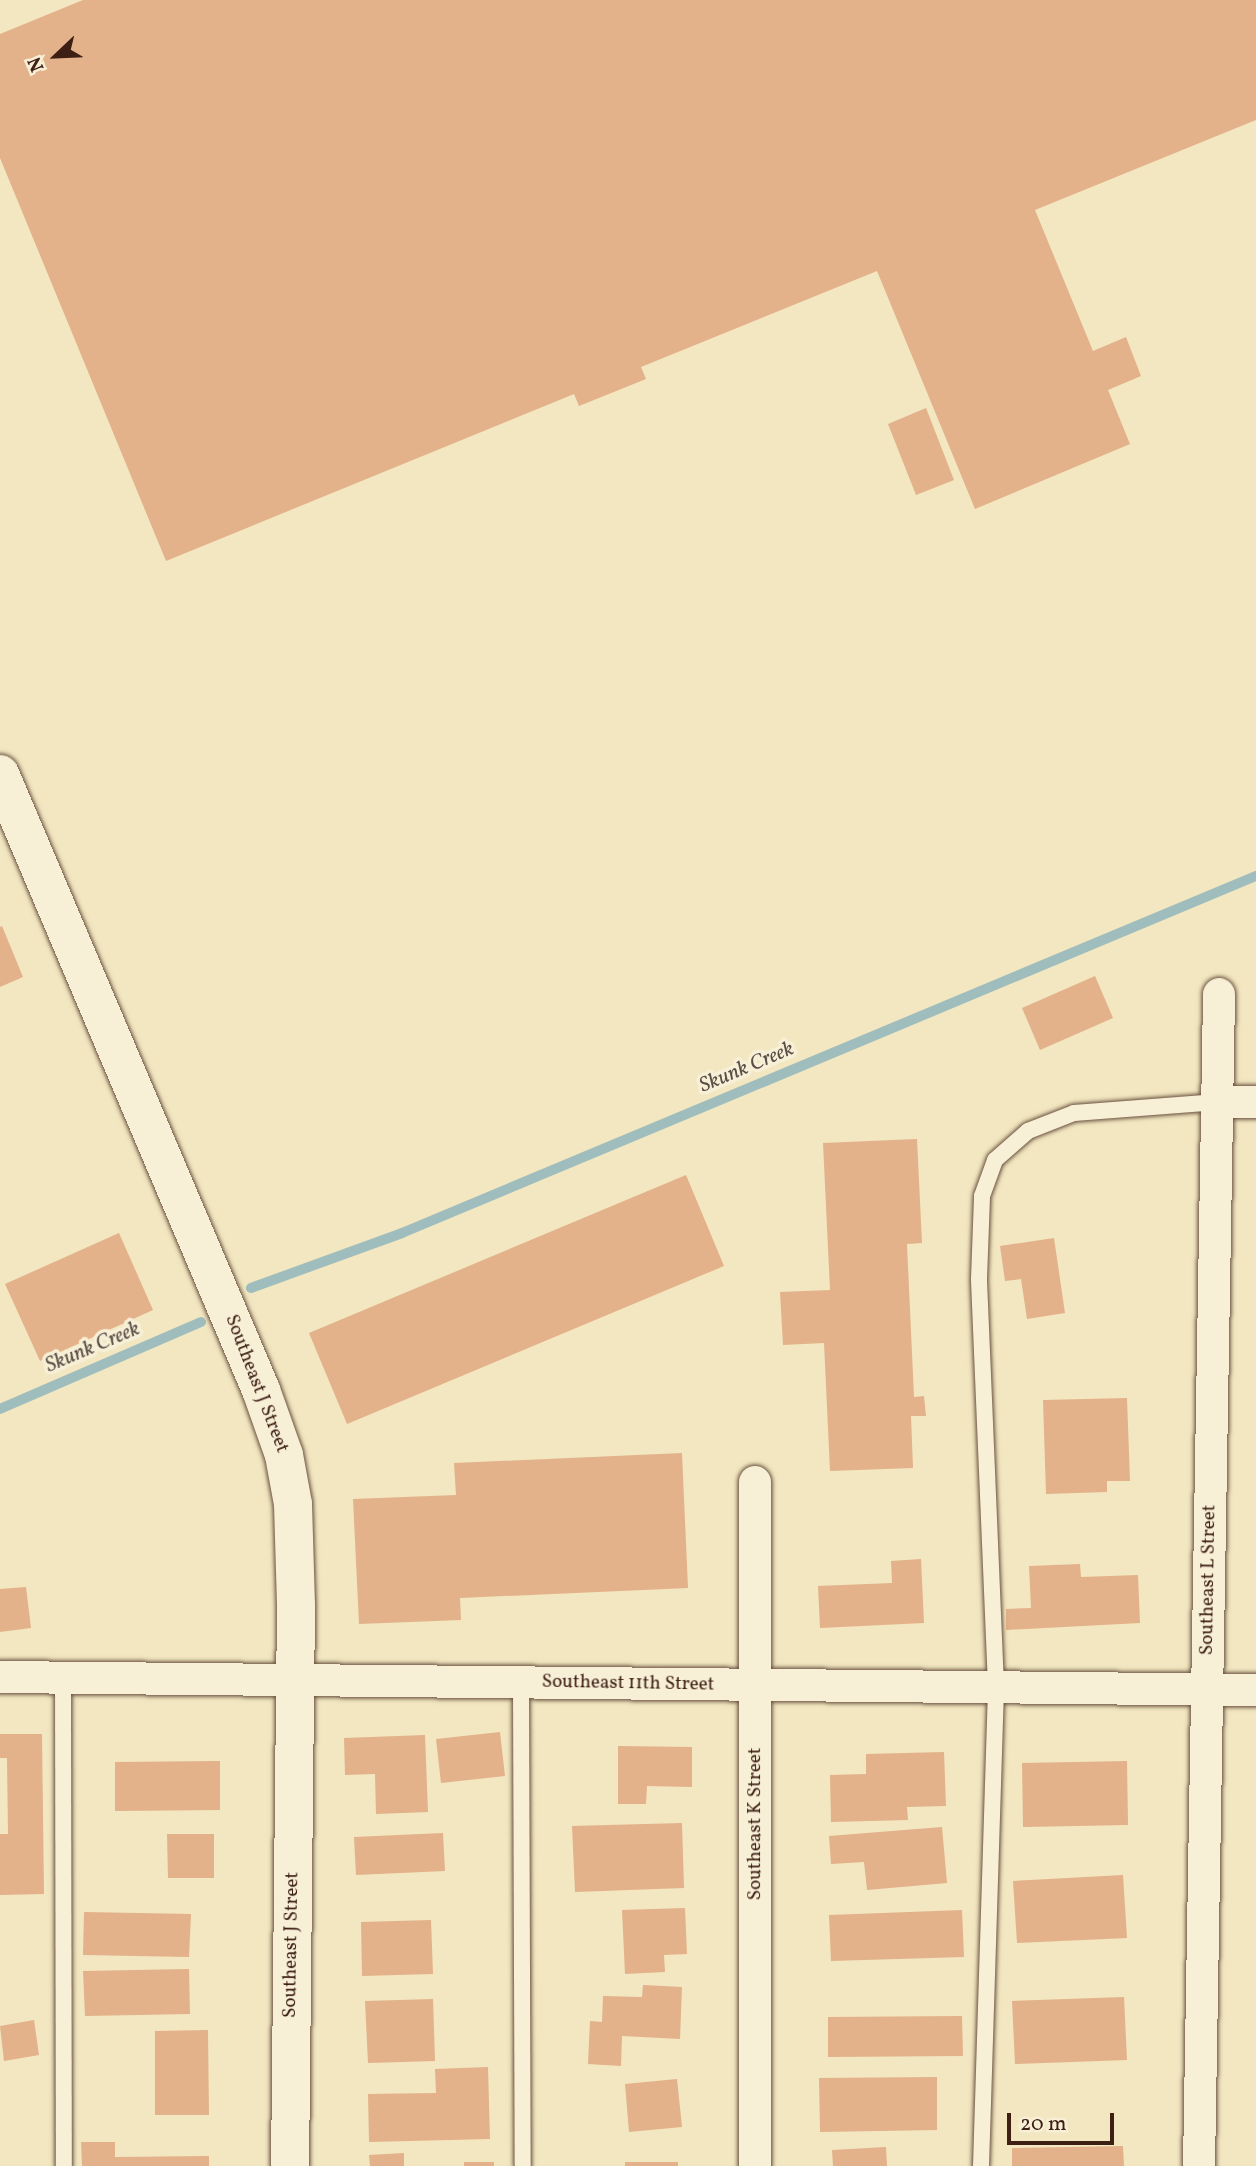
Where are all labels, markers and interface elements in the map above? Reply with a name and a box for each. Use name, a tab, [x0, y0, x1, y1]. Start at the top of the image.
north arrow	[21, 21, 91, 91]
text: N	[22, 53, 51, 76]
water label: Skunk Creek	[696, 1037, 798, 1099]
street label: Southeast J Street	[219, 1312, 293, 1456]
water label: Skunk Creek	[42, 1317, 144, 1379]
street label: Southeast L Street	[1196, 1505, 1222, 1655]
street label: Southeast 11th Street	[541, 1671, 715, 1697]
street label: Southeast K Street	[745, 1748, 767, 1900]
street label: Southeast J Street	[279, 1872, 305, 2018]
scale bar	[1011, 2100, 1118, 2144]
text: 20 m	[1020, 2110, 1066, 2139]

